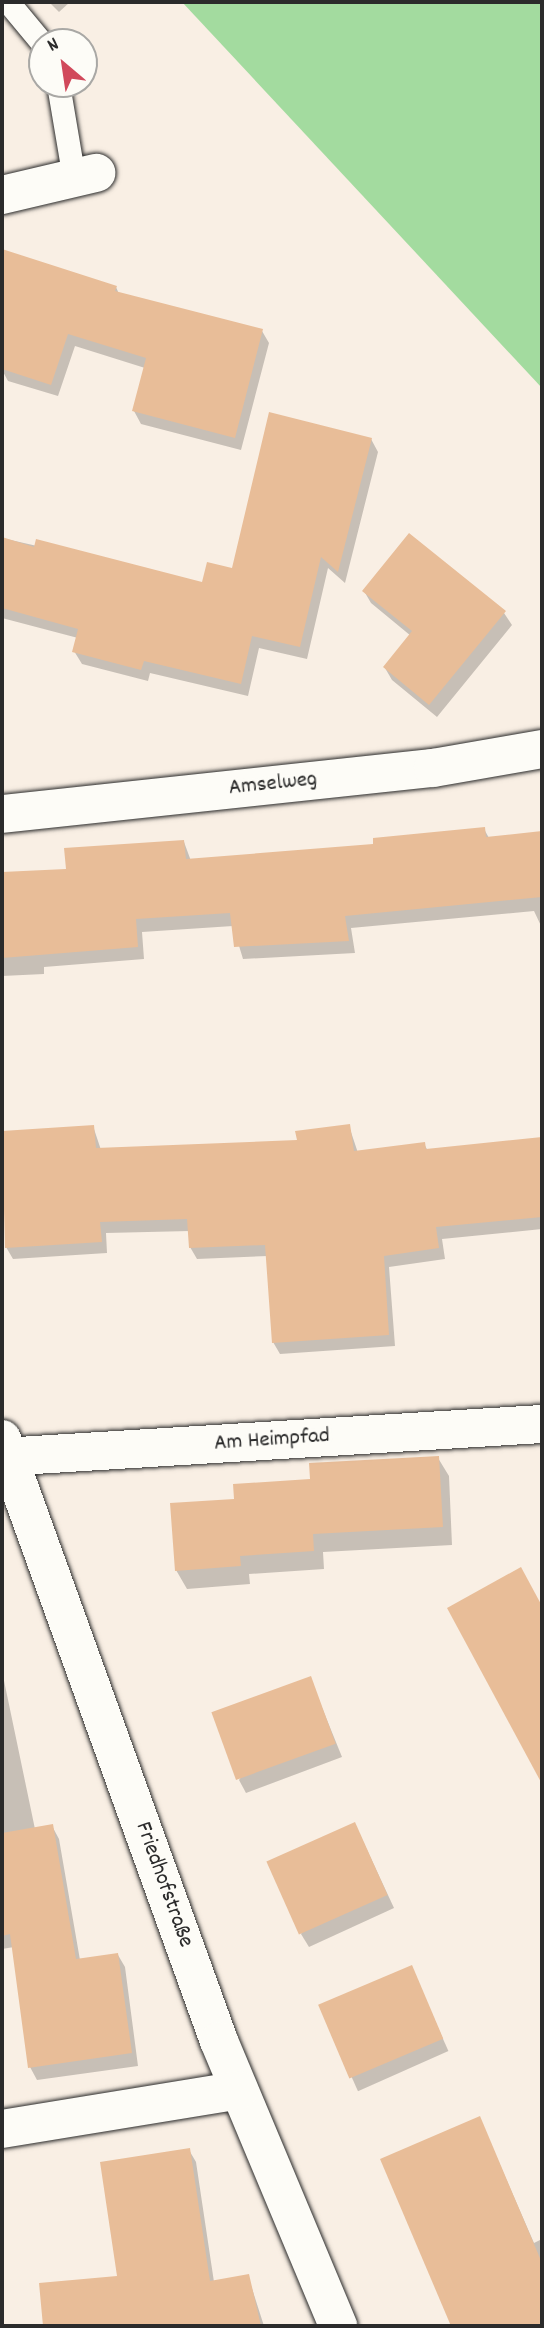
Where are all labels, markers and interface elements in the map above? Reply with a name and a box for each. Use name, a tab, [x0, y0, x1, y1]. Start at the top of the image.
north arrow	[28, 28, 98, 98]
text: N	[43, 32, 64, 60]
street label: Amselweg	[227, 767, 319, 803]
street label: Am Heimpfad	[213, 1423, 331, 1459]
street label: Friedhofstraße	[128, 1819, 198, 1951]

